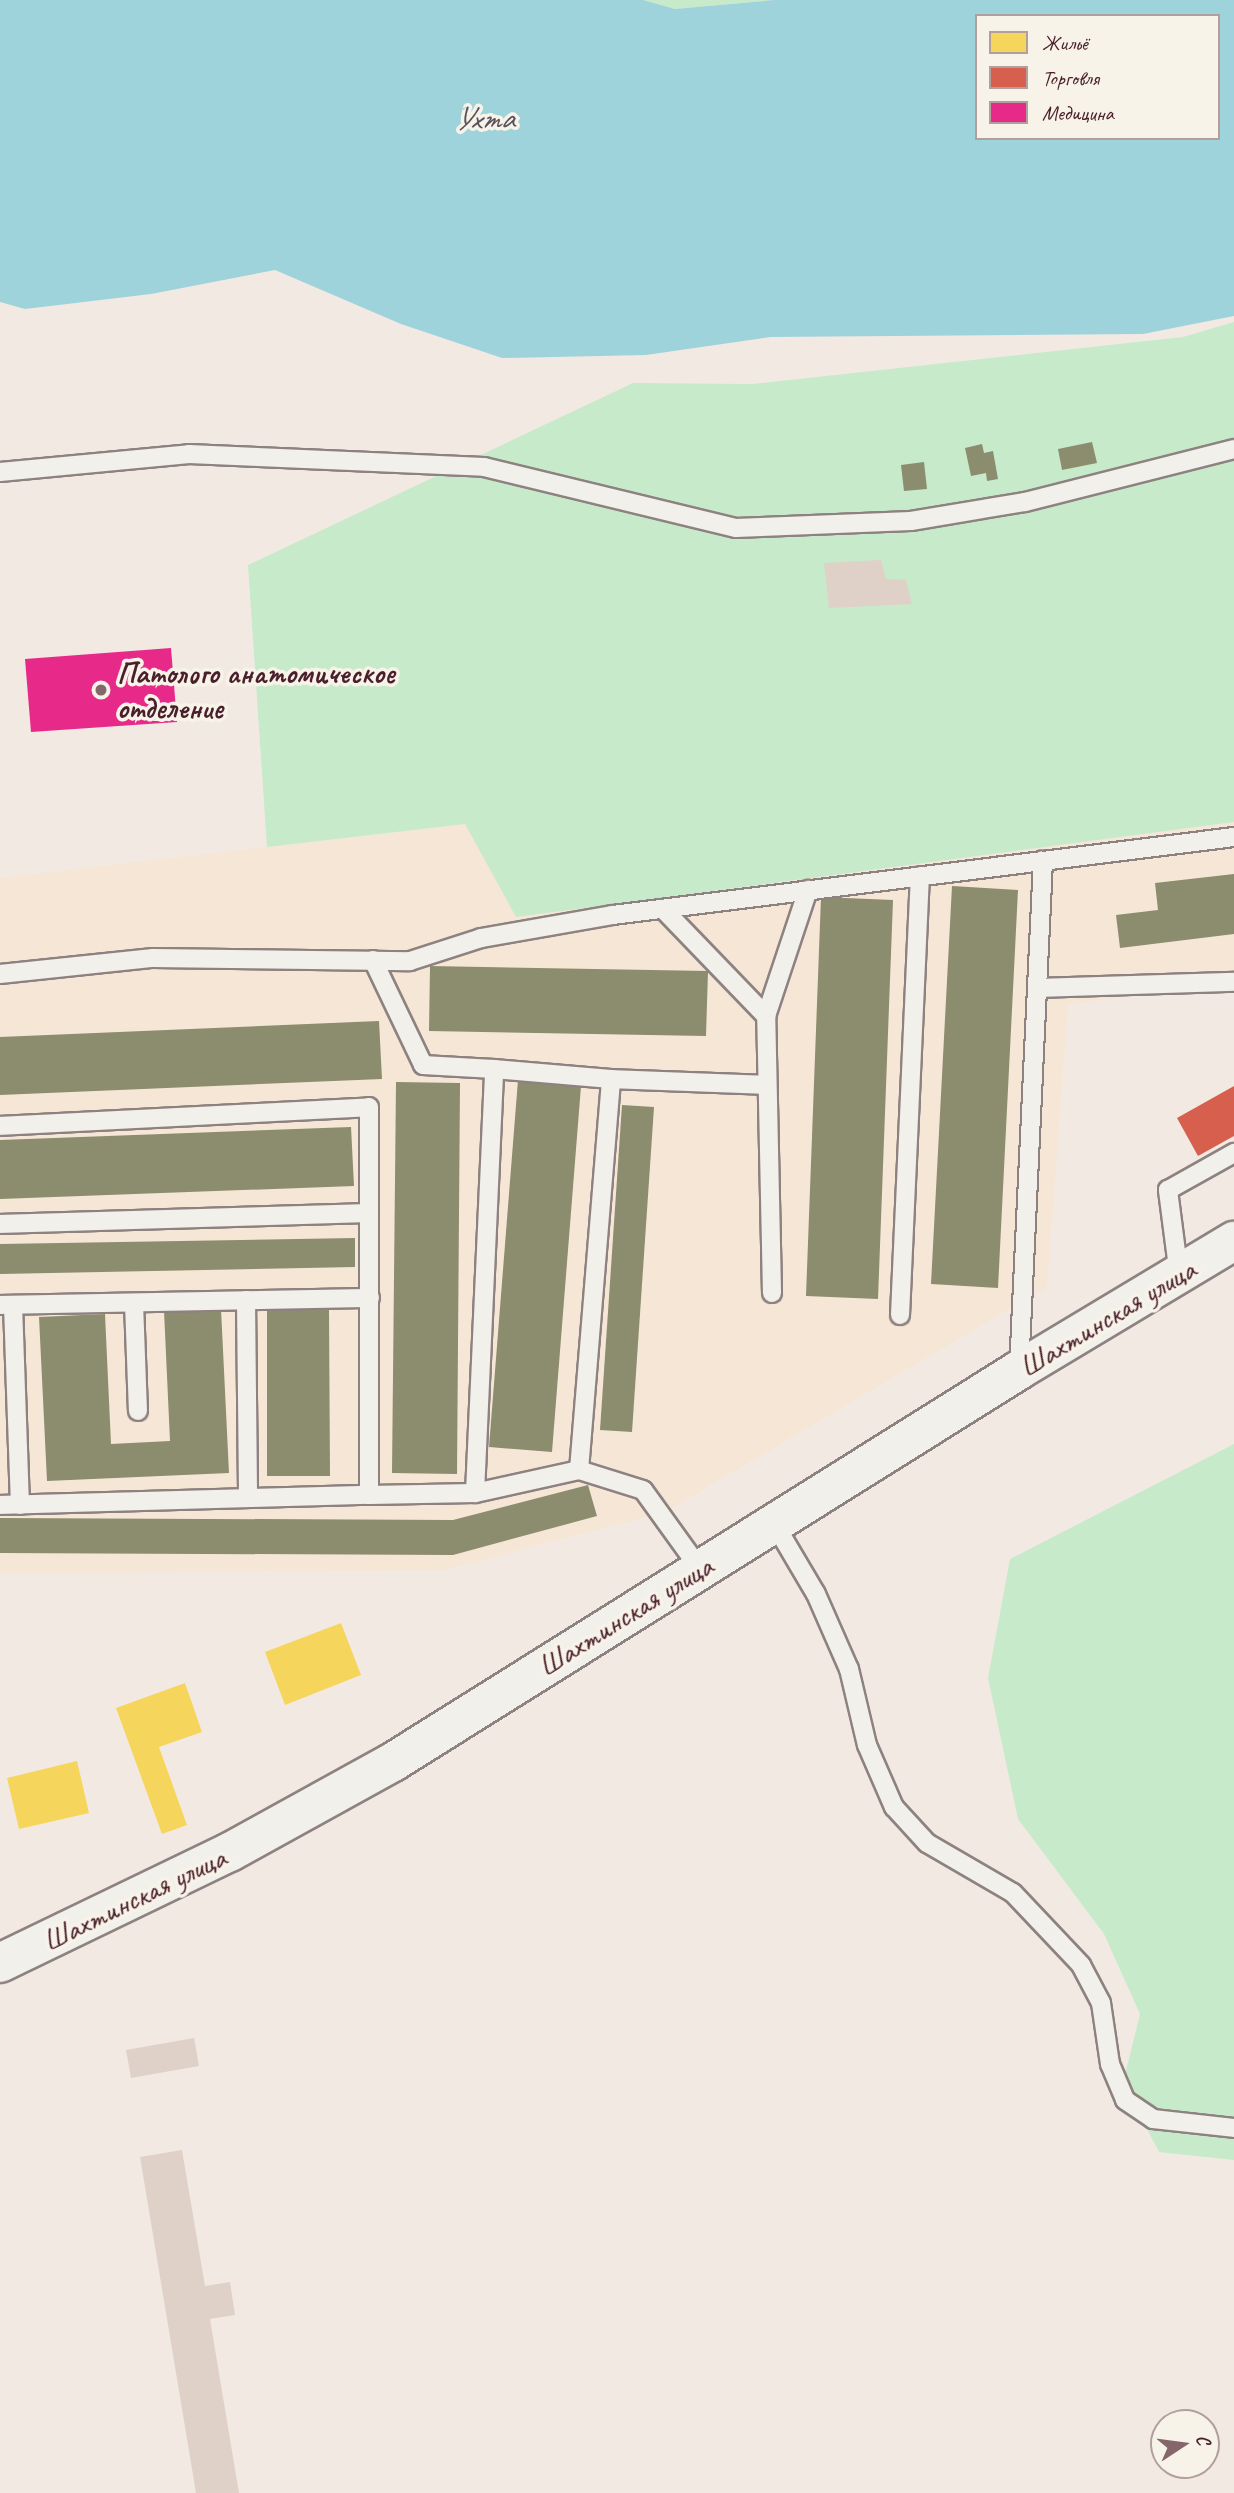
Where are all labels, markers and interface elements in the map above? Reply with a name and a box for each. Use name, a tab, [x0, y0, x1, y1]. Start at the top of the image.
legend	[975, 14, 1220, 140]
text: Жильё	[1042, 30, 1088, 56]
text: Торговля	[1042, 65, 1099, 91]
water label: Ухта	[454, 99, 514, 139]
text: Медицина	[1042, 100, 1114, 126]
place label: Патолого анатомическое отделение	[117, 655, 393, 726]
marker: Патолого анатомическое отделение	[91, 680, 111, 700]
street label: Шахтинская улица	[1011, 1251, 1203, 1385]
street label: Шахтинская улица	[530, 1547, 720, 1685]
street label: Шахтинская улица	[36, 1839, 232, 1959]
north arrow	[1150, 2409, 1220, 2479]
text: С	[1191, 2432, 1216, 2447]

